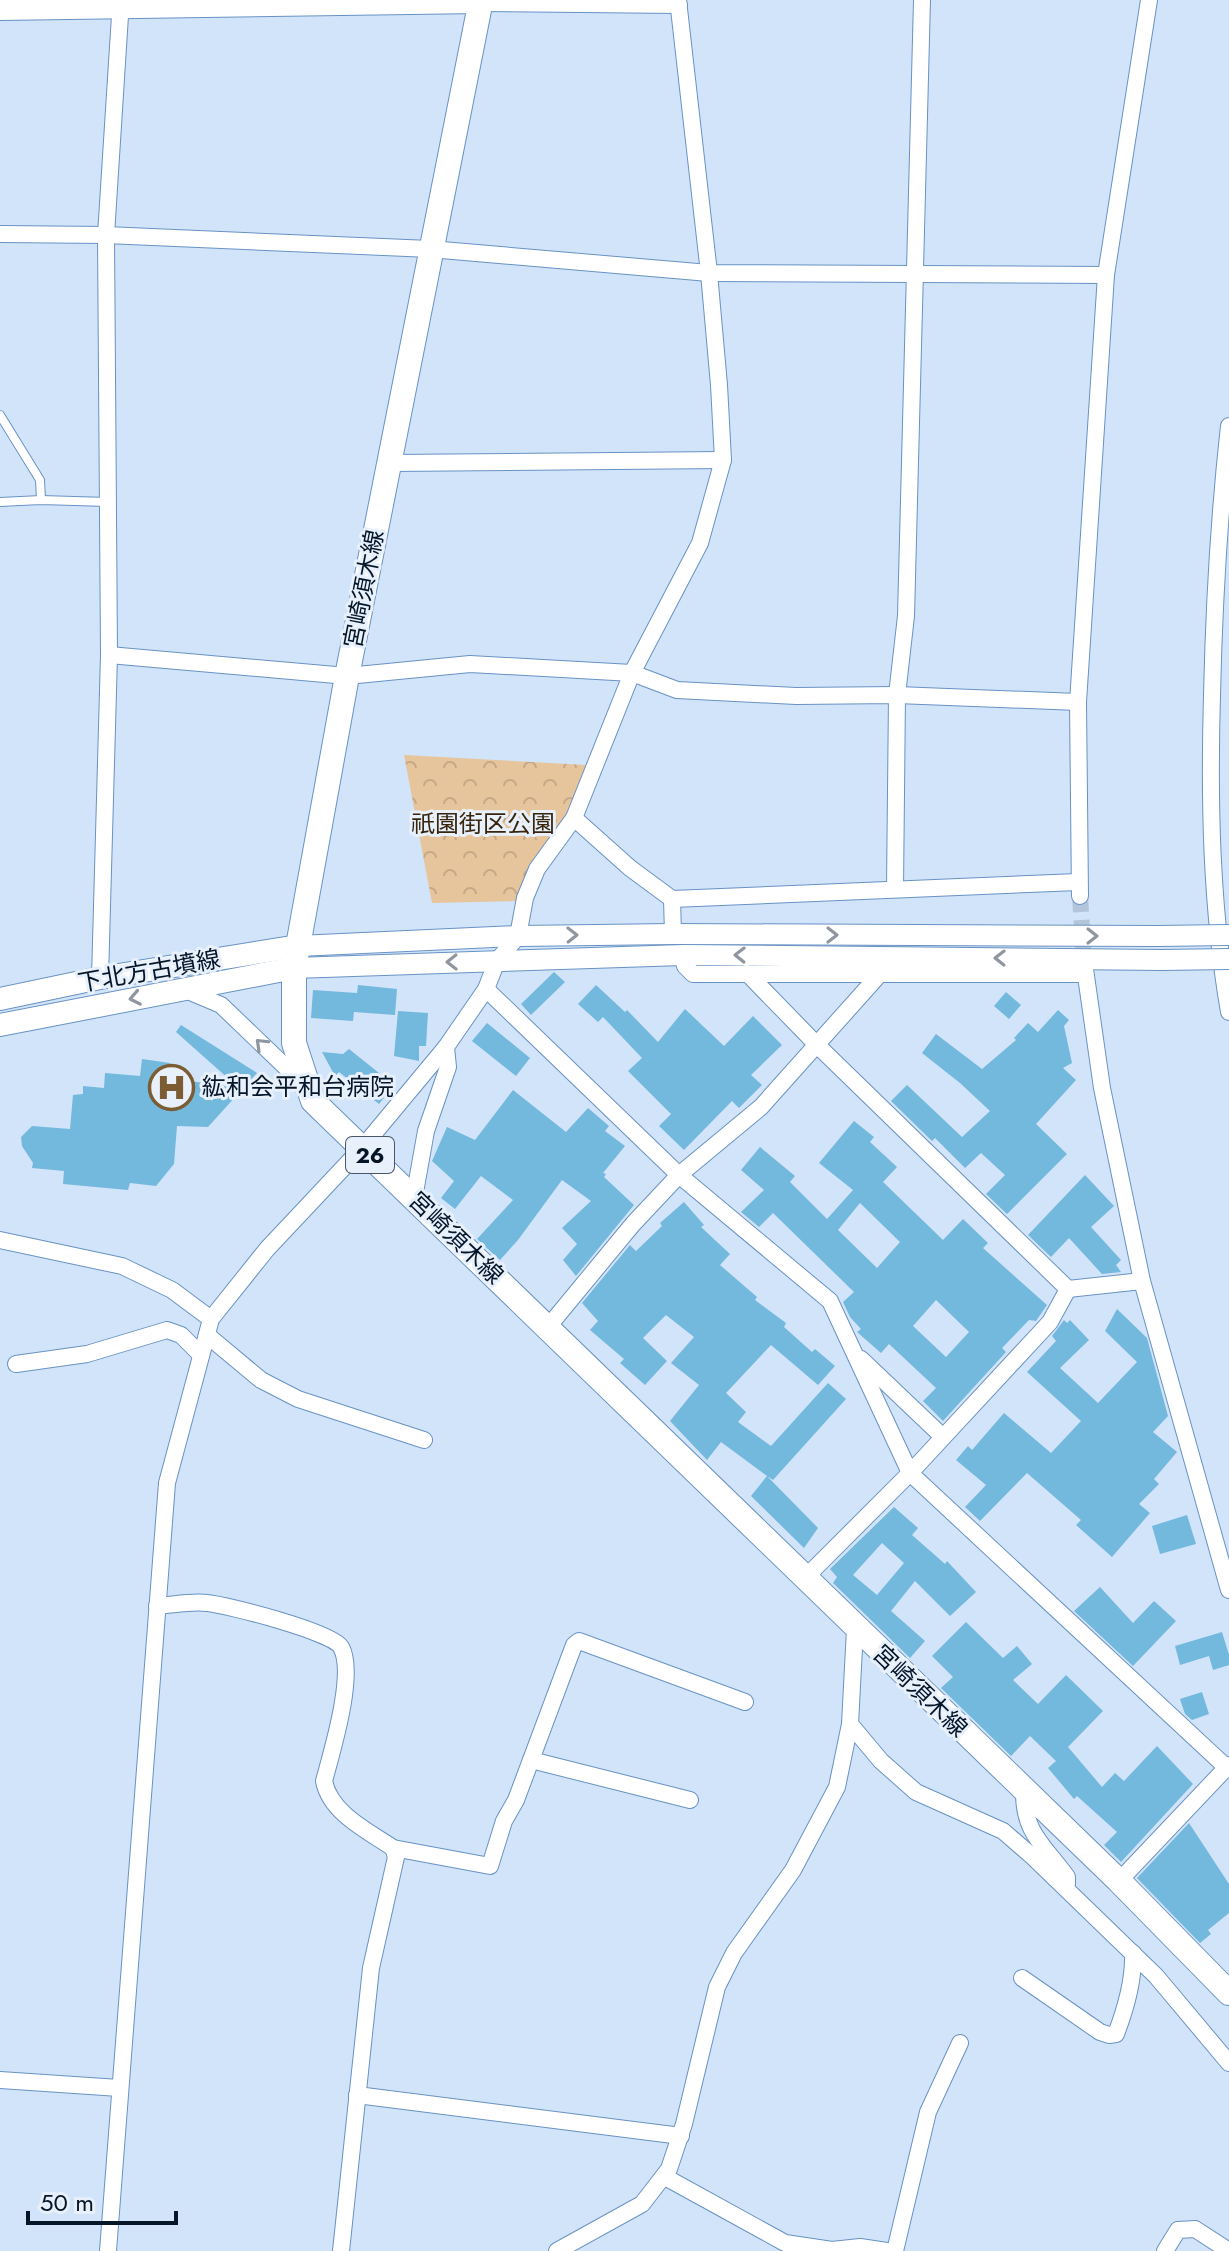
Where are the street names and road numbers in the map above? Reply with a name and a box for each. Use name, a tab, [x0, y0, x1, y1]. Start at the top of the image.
street label: 宮崎須木線	[335, 527, 392, 651]
street label: 下北方古墳線	[75, 941, 223, 1000]
road number: 26	[346, 1137, 394, 1173]
street label: 宮崎須木線	[401, 1183, 512, 1292]
street label: 宮崎須木線	[865, 1636, 976, 1745]

